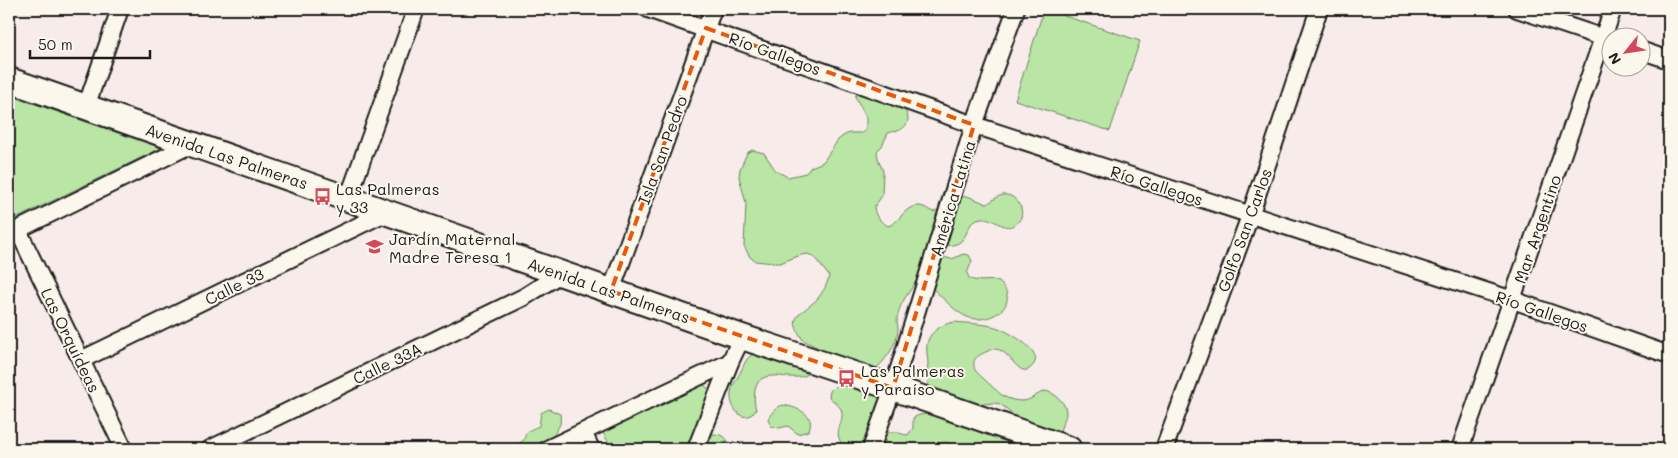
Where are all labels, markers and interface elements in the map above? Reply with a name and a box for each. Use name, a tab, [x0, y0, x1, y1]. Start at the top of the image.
street label: Río Gallegos	[726, 27, 824, 79]
scale bar	[30, 28, 150, 60]
north arrow	[1600, 28, 1650, 78]
text: 50 m	[38, 34, 73, 54]
text: N	[1603, 49, 1625, 68]
street label: Isla San Pedro	[633, 93, 691, 207]
street label: Avenida Las Palmeras	[143, 118, 311, 194]
street label: América Latina	[924, 137, 980, 259]
street label: Río Gallegos	[1108, 160, 1206, 210]
street label: Golfo San Carlos	[1212, 165, 1276, 295]
street label: Mar Argentino	[1509, 172, 1565, 286]
place label: Las Palmeras y 33	[336, 178, 439, 217]
bus stop icon: Las Palmeras y 33	[312, 187, 332, 207]
place label: Jardín Maternal Madre Teresa 1	[389, 228, 515, 267]
school or university icon: Jardín Maternal Madre Teresa 1	[365, 237, 385, 257]
street label: Avenida Las Palmeras	[525, 252, 693, 328]
street label: Calle 33	[201, 263, 267, 309]
street label: Las Orquídeas	[37, 284, 105, 396]
street label: Río Gallegos	[1493, 285, 1591, 337]
street label: Calle 33A	[349, 337, 425, 389]
place label: Las Palmeras y Paraíso	[861, 360, 964, 399]
bus stop icon: Las Palmeras y Paraíso	[837, 369, 857, 389]

